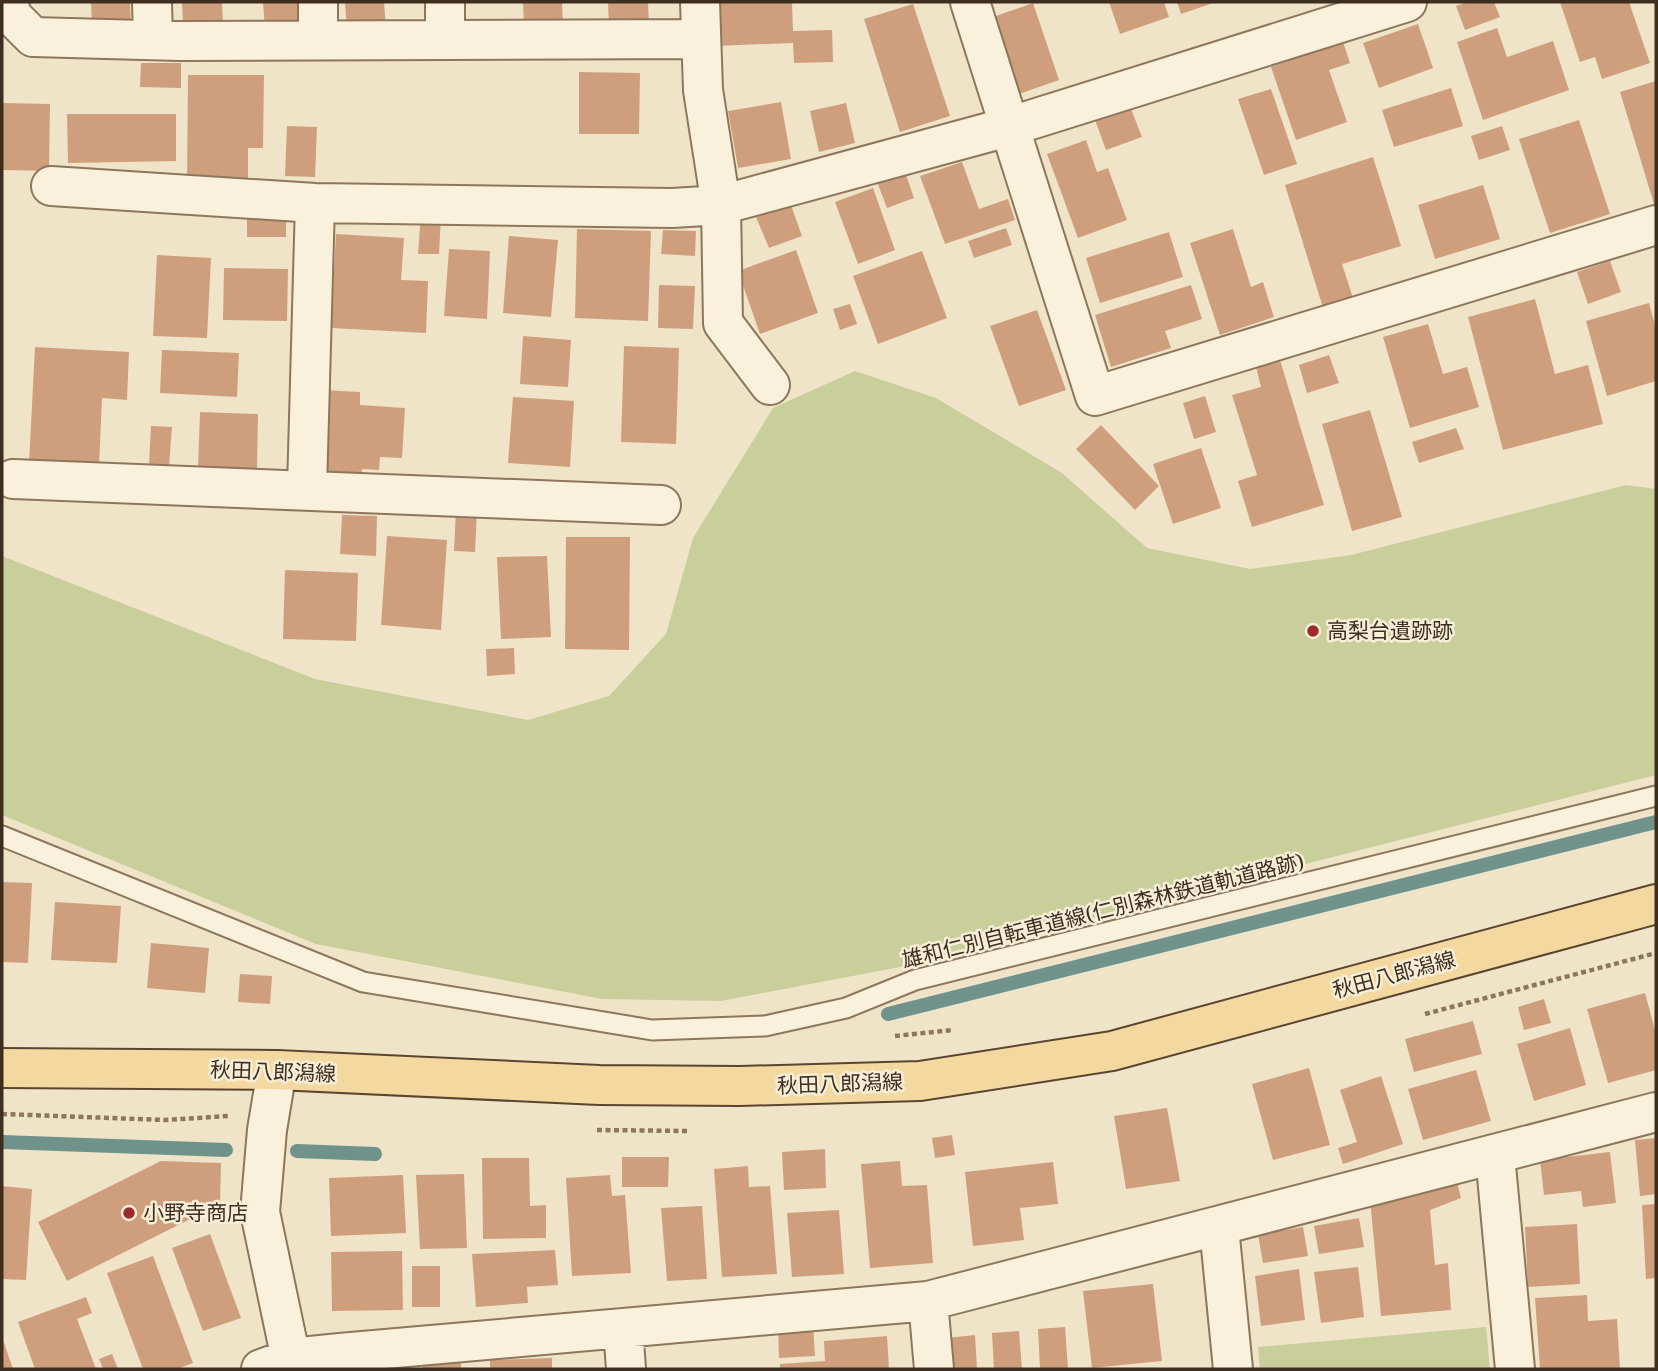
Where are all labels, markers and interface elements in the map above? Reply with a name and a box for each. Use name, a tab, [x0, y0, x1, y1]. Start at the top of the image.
place label: 高梨台遺跡跡	[1327, 616, 1453, 644]
marker: 高梨台遺跡跡	[1305, 623, 1321, 639]
street label: 雄和仁別自転車道線(仁別森林鉄道軌道路跡)	[899, 846, 1307, 974]
street label: 秋田八郎潟線	[1329, 944, 1458, 1004]
street label: 秋田八郎潟線	[210, 1055, 336, 1087]
street label: 秋田八郎潟線	[777, 1067, 903, 1099]
place label: 小野寺商店	[143, 1198, 248, 1226]
marker: 小野寺商店	[121, 1205, 137, 1221]

